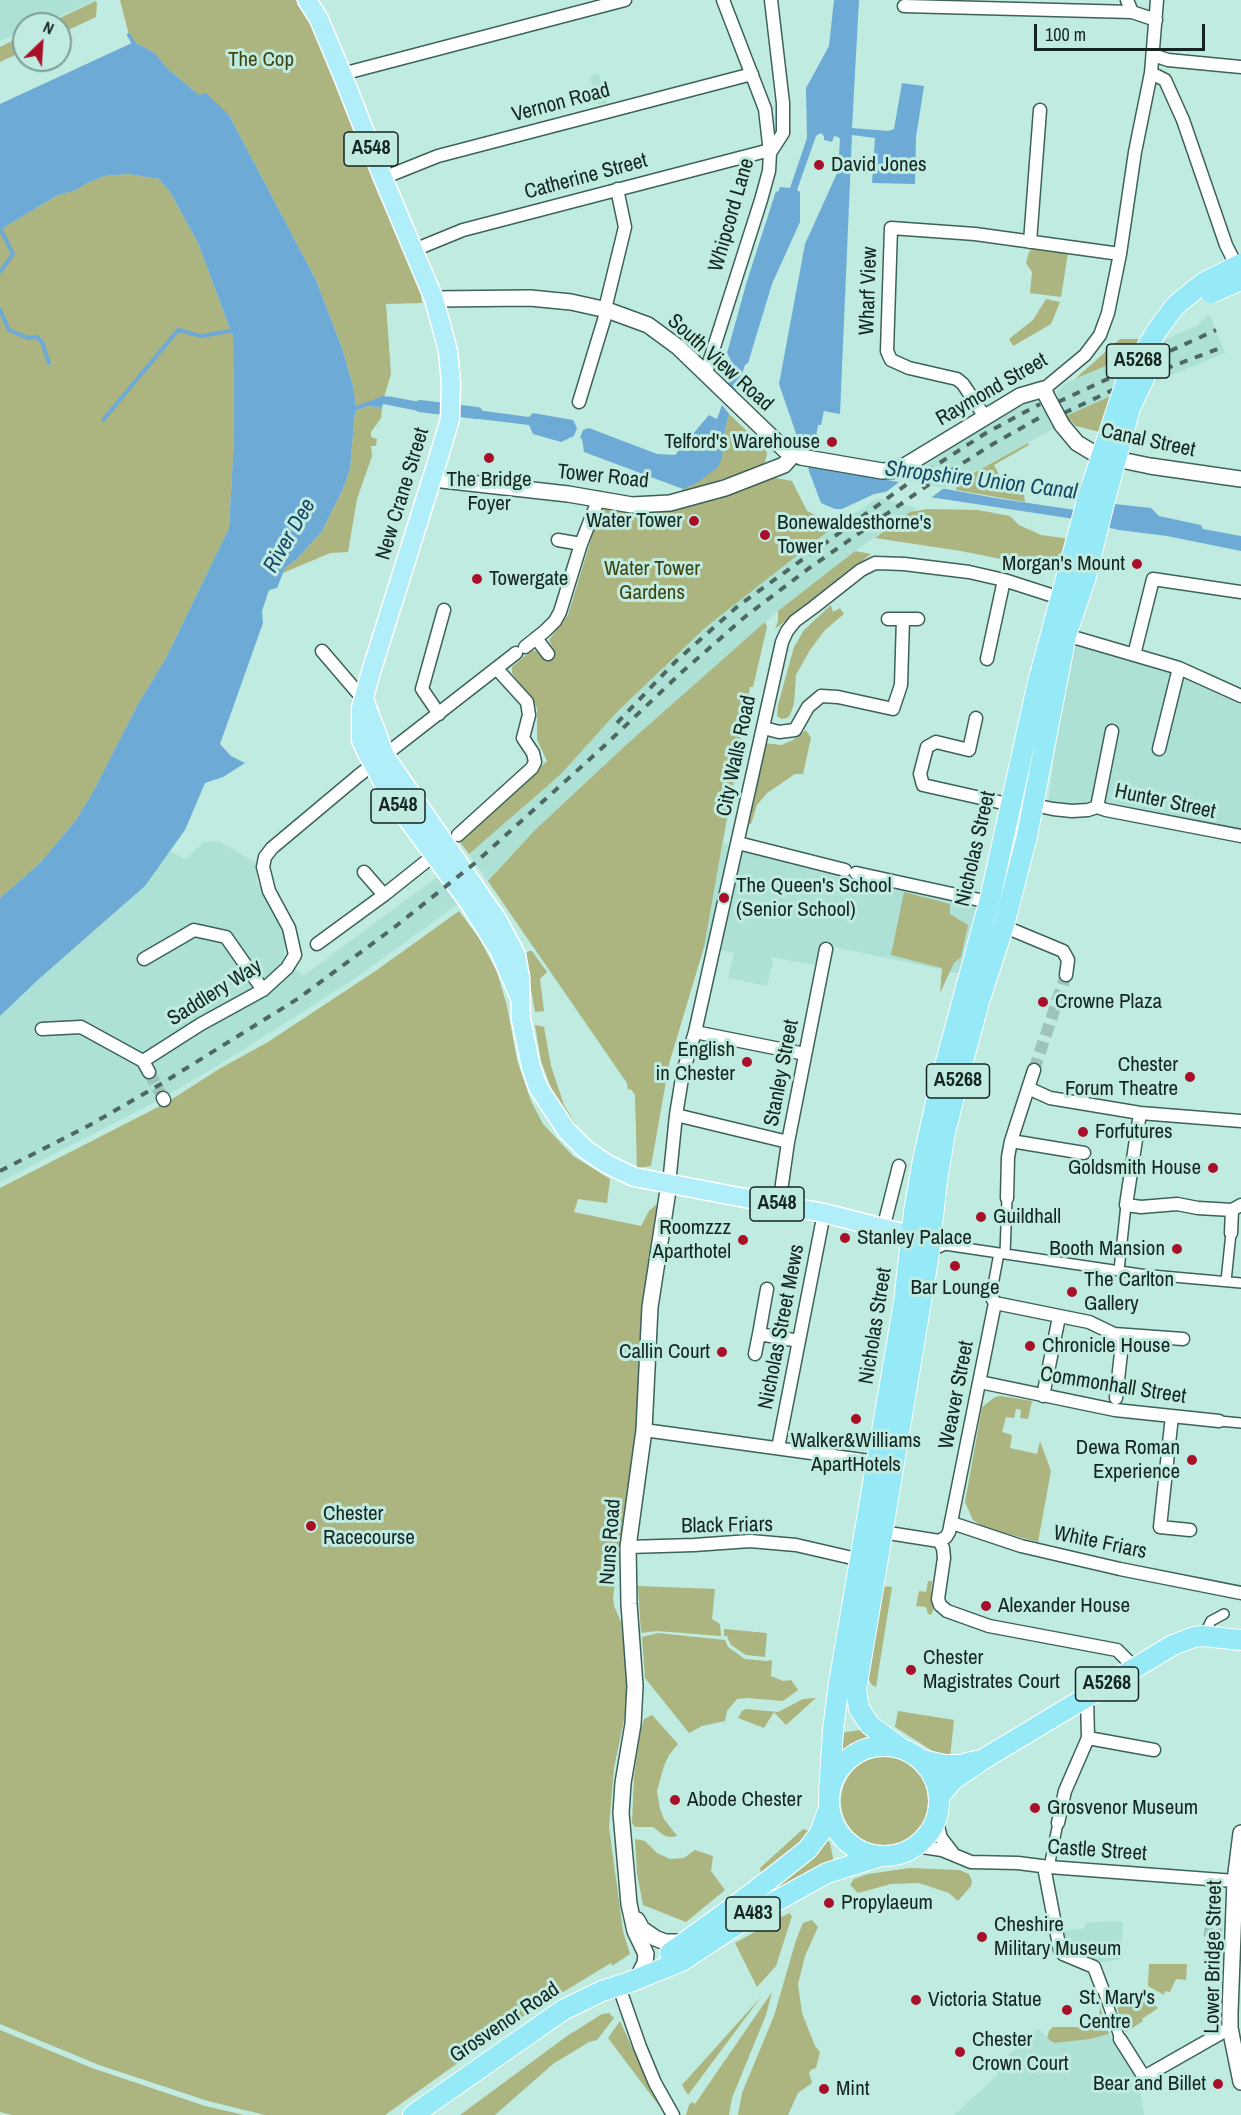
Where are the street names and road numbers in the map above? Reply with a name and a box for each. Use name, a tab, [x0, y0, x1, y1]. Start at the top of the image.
street label: Vernon Road	[509, 78, 613, 128]
road number: A548	[344, 132, 398, 166]
street label: Catherine Street	[522, 148, 650, 206]
street label: Whipcord Lane	[704, 155, 760, 275]
street label: Wharf View	[855, 246, 883, 336]
street label: South View Road	[662, 309, 778, 417]
road number: A5268	[1106, 344, 1170, 378]
street label: Raymond Street	[932, 348, 1052, 432]
street label: Canal Street	[1099, 419, 1197, 463]
street label: New Crane Street	[371, 425, 435, 563]
street label: Tower Road	[556, 460, 650, 494]
street label: City Walls Road	[712, 693, 762, 819]
street label: Hunter Street	[1112, 779, 1218, 825]
road number: A548	[371, 789, 425, 823]
street label: Nicholas Street	[950, 789, 1002, 909]
street label: Saddlery Way	[163, 954, 267, 1032]
street label: Stanley Street	[759, 1018, 805, 1128]
road number: A5268	[926, 1064, 990, 1098]
road number: A548	[750, 1187, 804, 1221]
street label: Nicholas Street Mews	[754, 1242, 810, 1412]
street label: Nicholas Street	[854, 1266, 898, 1386]
street label: Weaver Street	[934, 1339, 980, 1451]
street label: Commonhall Street	[1038, 1362, 1188, 1410]
street label: Nuns Road	[595, 1498, 627, 1586]
street label: Black Friars	[681, 1513, 773, 1539]
street label: White Friars	[1051, 1521, 1149, 1565]
road number: A5268	[1076, 1667, 1138, 1701]
street label: Castle Street	[1046, 1835, 1148, 1867]
street label: Lower Bridge Street	[1200, 1880, 1228, 2034]
road number: A483	[726, 1897, 780, 1931]
street label: Grosvenor Road	[446, 1977, 564, 2069]

